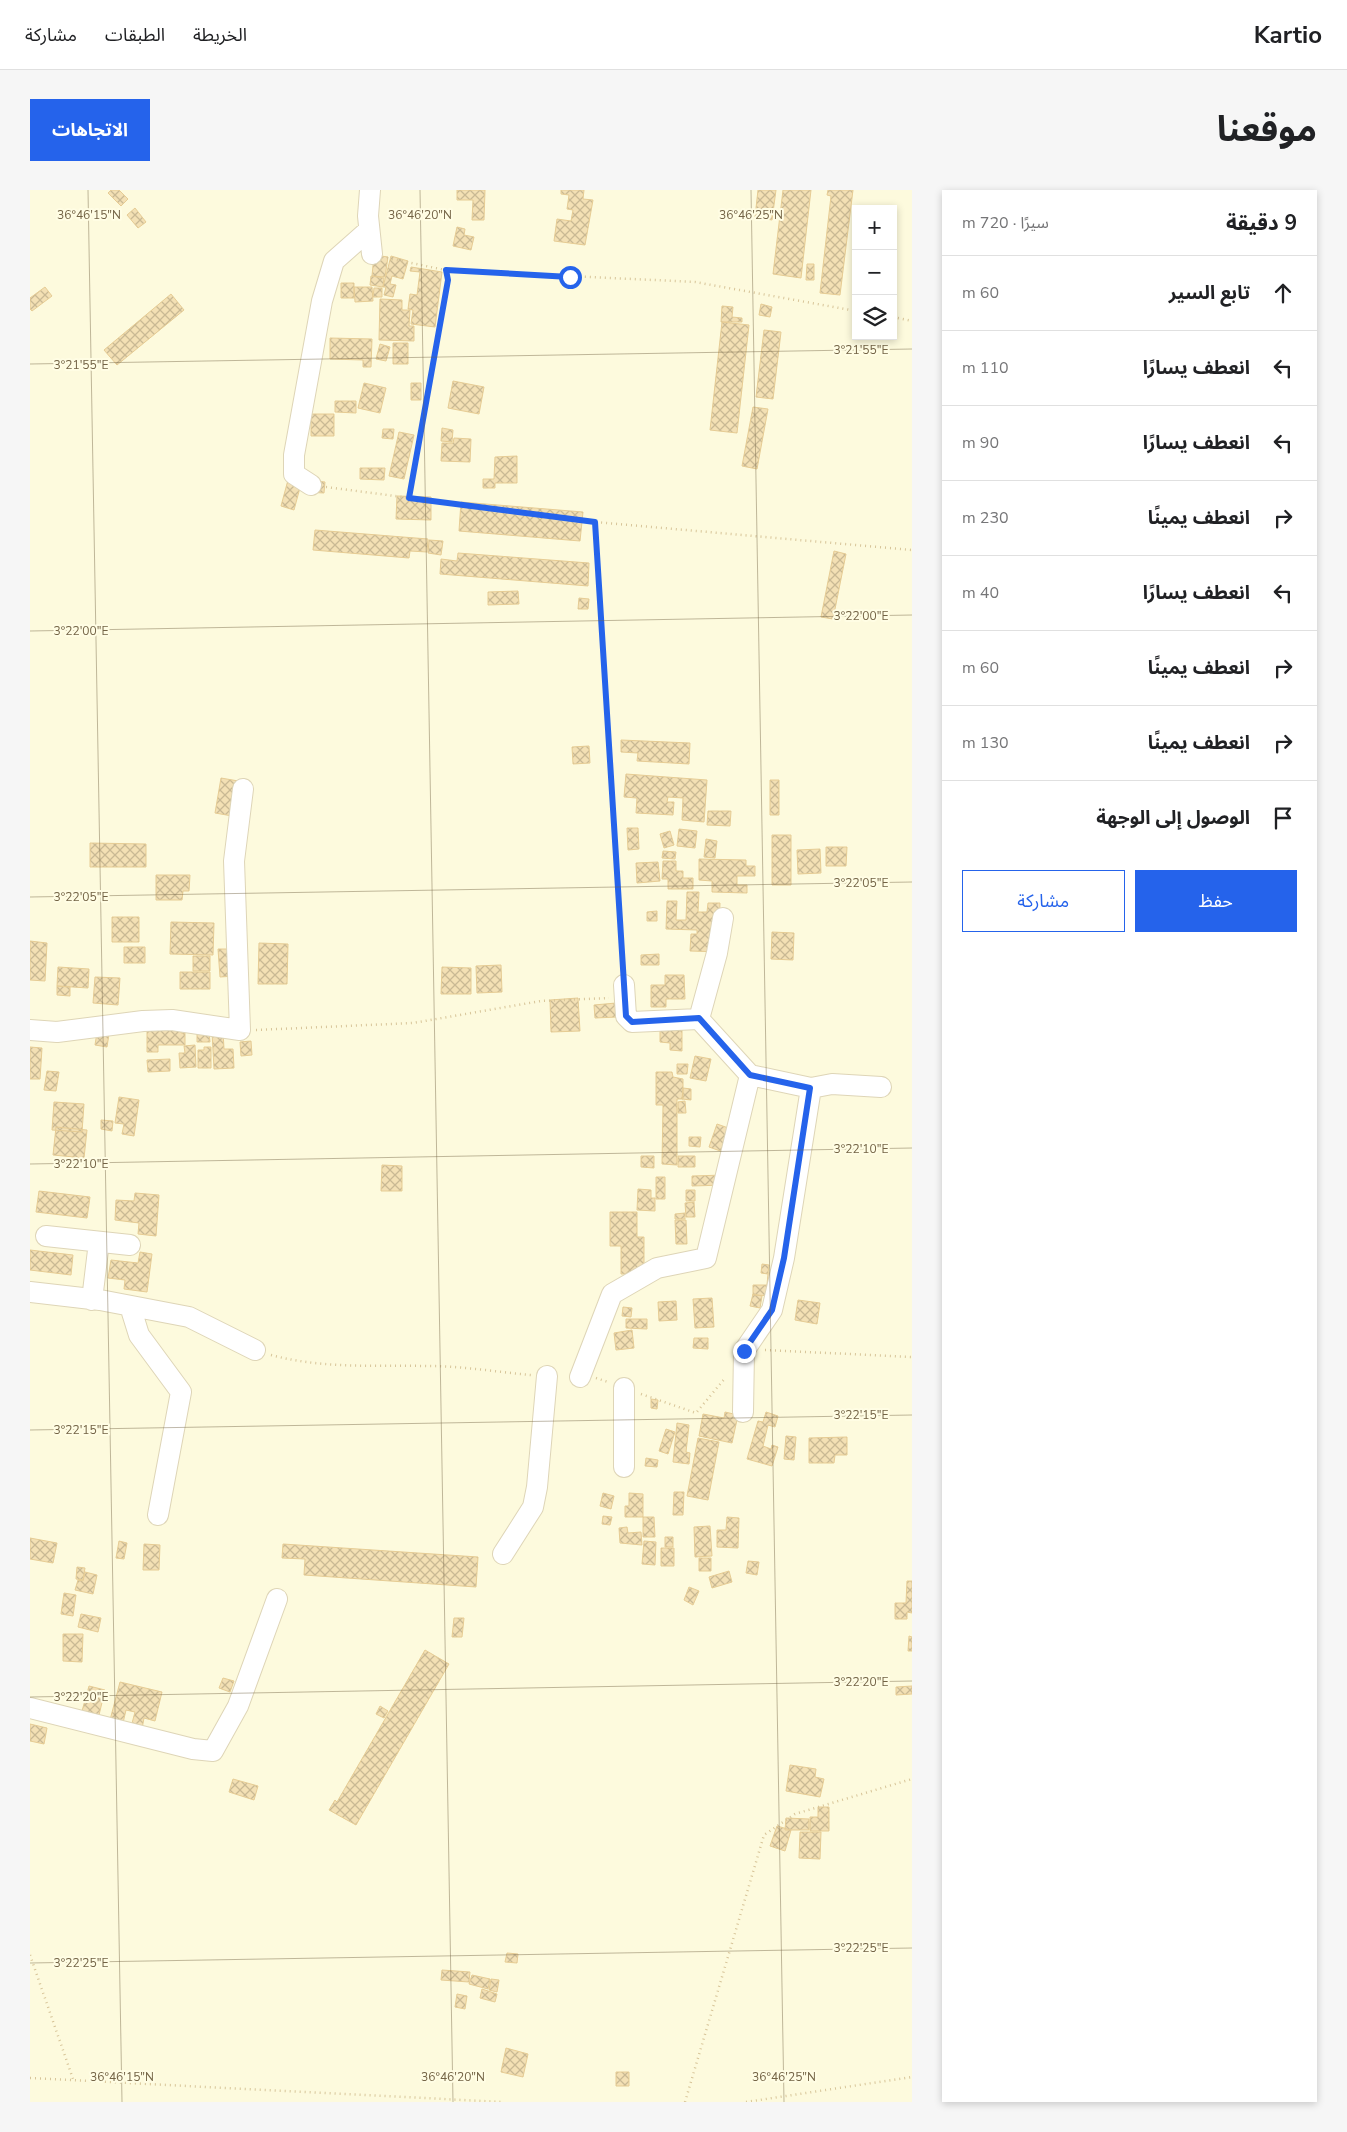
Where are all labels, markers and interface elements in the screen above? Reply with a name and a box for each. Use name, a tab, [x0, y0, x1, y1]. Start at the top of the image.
text: Kartio	[1254, 19, 1322, 51]
text: مشاركة	[25, 23, 77, 47]
text: الطبقات	[105, 23, 165, 47]
text: الخريطة	[193, 23, 247, 47]
button: الاتجاهات	[30, 99, 150, 161]
text: موقعنا	[1217, 106, 1317, 153]
map controls	[852, 205, 897, 340]
button: +	[852, 205, 897, 250]
text: 36°46'15"N	[57, 207, 121, 223]
text: 36°46'20"N	[388, 207, 452, 223]
text: 36°46'25"N	[719, 207, 783, 223]
text: 9 دقيقة	[1226, 209, 1297, 237]
text: سيرًا · 720 m	[962, 212, 1049, 234]
button: −	[852, 250, 897, 295]
route start	[559, 266, 582, 289]
icon: ahead	[1269, 279, 1297, 307]
text: تابع السير	[1169, 280, 1250, 306]
text: 60 m	[962, 282, 999, 304]
button: layers	[852, 295, 897, 340]
text: 3°21'55"E	[834, 342, 888, 358]
icon: left	[1269, 354, 1297, 382]
text: انعطف يسارًا	[1143, 355, 1250, 381]
text: 3°21'55"E	[54, 357, 108, 373]
text: 110 m	[962, 357, 1009, 379]
icon: left	[1269, 429, 1297, 457]
text: انعطف يسارًا	[1143, 430, 1250, 456]
text: 90 m	[962, 432, 999, 454]
icon: right	[1269, 504, 1297, 532]
text: انعطف يمينًا	[1148, 505, 1250, 531]
text: 230 m	[962, 507, 1009, 529]
icon: left	[1269, 579, 1297, 607]
text: انعطف يسارًا	[1143, 580, 1250, 606]
text: 40 m	[962, 582, 999, 604]
text: 3°22'00"E	[834, 608, 888, 624]
text: 3°22'00"E	[54, 623, 108, 639]
icon: right	[1269, 654, 1297, 682]
text: انعطف يمينًا	[1148, 655, 1250, 681]
text: 60 m	[962, 657, 999, 679]
icon: right	[1269, 729, 1297, 757]
text: انعطف يمينًا	[1148, 730, 1250, 756]
text: 130 m	[962, 732, 1009, 754]
icon: arrive	[1269, 804, 1297, 832]
text: الوصول إلى الوجهة	[1096, 805, 1250, 831]
button: مشاركة	[962, 870, 1125, 932]
button: حفظ	[1135, 870, 1297, 932]
text: 3°22'05"E	[834, 875, 888, 891]
text: 3°22'05"E	[54, 889, 108, 905]
text: 3°22'10"E	[834, 1141, 888, 1157]
text: 3°22'10"E	[54, 1156, 108, 1172]
route end	[733, 1340, 756, 1363]
text: 3°22'15"E	[834, 1407, 888, 1423]
text: 3°22'15"E	[54, 1422, 108, 1438]
text: 3°22'20"E	[834, 1674, 888, 1690]
text: 3°22'20"E	[54, 1689, 108, 1705]
text: 3°22'25"E	[834, 1940, 888, 1956]
text: 3°22'25"E	[54, 1955, 108, 1971]
text: 36°46'15"N	[90, 2069, 154, 2085]
text: 36°46'20"N	[421, 2069, 485, 2085]
text: 36°46'25"N	[752, 2069, 816, 2085]

